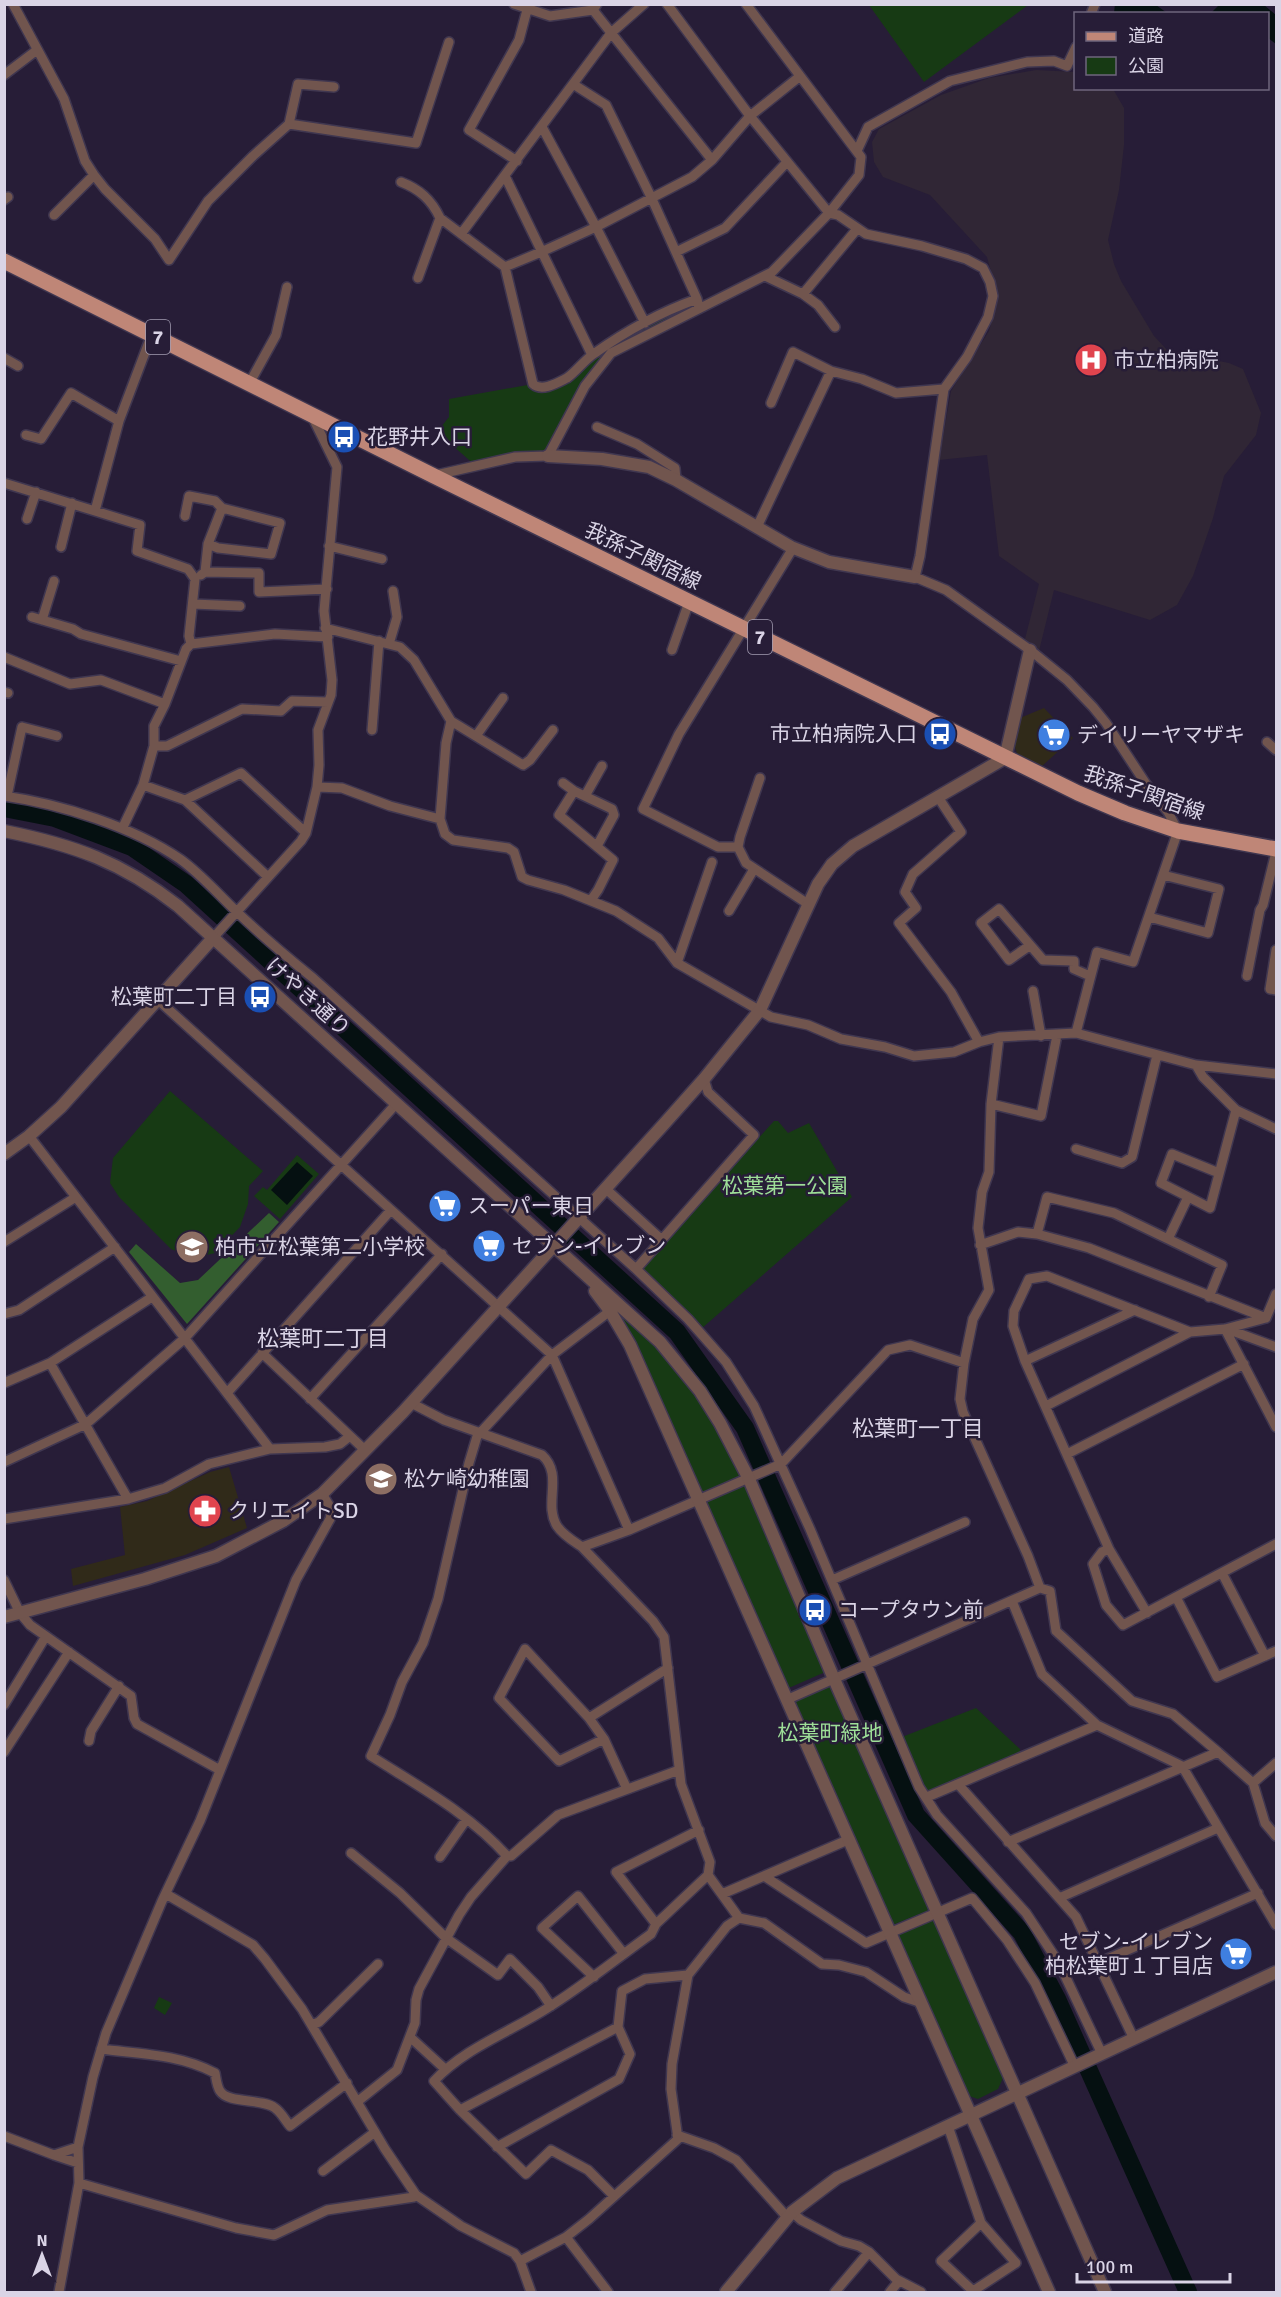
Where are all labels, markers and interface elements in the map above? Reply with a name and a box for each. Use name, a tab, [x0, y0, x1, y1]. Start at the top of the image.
legend	[1074, 12, 1269, 90]
text: 道路	[1128, 25, 1164, 47]
text: 公園	[1128, 55, 1164, 77]
road number: 7	[146, 320, 170, 354]
hospital icon: 市立柏病院	[1073, 342, 1109, 378]
place label: 市立柏病院	[1114, 347, 1219, 373]
bus stop icon: 花野井入口	[326, 419, 362, 455]
place label: 花野井入口	[367, 424, 472, 450]
street label: 我孫子関宿線	[581, 517, 705, 595]
road number: 7	[748, 620, 772, 654]
bus stop icon: 市立柏病院入口	[922, 716, 958, 752]
supermarket icon: デイリーヤマザキ	[1036, 717, 1072, 753]
place label: 市立柏病院入口	[770, 721, 917, 747]
place label: デイリーヤマザキ	[1077, 722, 1245, 748]
street label: 我孫子関宿線	[1080, 760, 1208, 826]
street label: けやき通り	[260, 952, 356, 1042]
bus stop icon: 松葉町二丁目	[242, 979, 278, 1015]
place label: 松葉町二丁目	[111, 984, 237, 1010]
park label: 松葉第一公園	[722, 1173, 848, 1199]
supermarket icon: スーパー東日	[427, 1188, 463, 1224]
place label: スーパー東日	[468, 1193, 594, 1219]
supermarket icon: セブン-イレブン	[471, 1228, 507, 1264]
school or university icon: 柏市立松葉第二小学校	[174, 1229, 210, 1265]
place label: セブン-イレブン	[512, 1233, 666, 1259]
place label: 柏市立松葉第二小学校	[215, 1234, 425, 1260]
district label: 松葉町二丁目	[257, 1325, 389, 1352]
district label: 松葉町一丁目	[852, 1415, 984, 1442]
school or university icon: 松ケ崎幼稚園	[363, 1461, 399, 1497]
place label: 松ケ崎幼稚園	[404, 1466, 530, 1492]
pharmacy icon: クリエイトSD	[187, 1493, 223, 1529]
place label: クリエイトSD	[228, 1498, 358, 1524]
bus stop icon: コープタウン前	[797, 1592, 833, 1628]
place label: コープタウン前	[838, 1597, 984, 1623]
park label: 松葉町緑地	[778, 1720, 883, 1746]
place label: セブン-イレブン 柏松葉町１丁目店	[1045, 1929, 1213, 1979]
supermarket icon: セブン-イレブン 柏松葉町１丁目店	[1218, 1936, 1254, 1972]
north arrow	[12, 2225, 72, 2285]
text: N	[36, 2231, 48, 2251]
scale bar	[1077, 2246, 1230, 2284]
text: 100 m	[1086, 2256, 1133, 2278]

